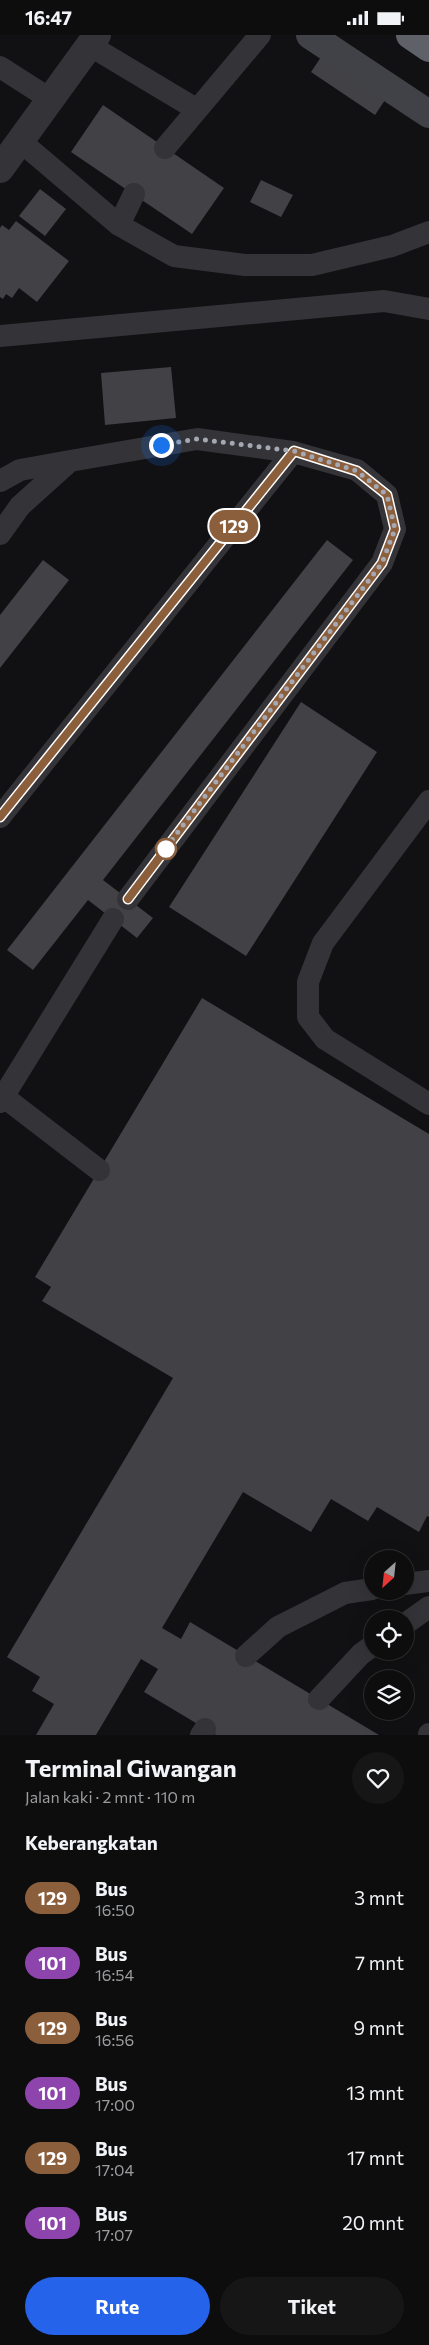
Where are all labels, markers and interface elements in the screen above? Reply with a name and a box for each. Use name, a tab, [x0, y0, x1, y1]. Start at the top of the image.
text: 16:47	[25, 6, 72, 29]
your location	[149, 433, 174, 458]
line badge: 129	[205, 510, 263, 542]
text: 129	[219, 515, 249, 537]
unlabelled marker	[155, 838, 177, 860]
north arrow	[364, 1550, 414, 1600]
map controls	[364, 1550, 414, 1720]
button: locate	[364, 1610, 414, 1660]
button: layers	[364, 1670, 414, 1720]
button: heart	[352, 1752, 404, 1804]
text: Terminal Giwangan	[25, 1753, 237, 1782]
text: Jalan kaki · 2 mnt · 110 m	[25, 1787, 195, 1806]
text: Keberangkatan	[25, 1831, 158, 1854]
text: Bus	[95, 1877, 127, 1900]
text: 3 mnt	[354, 1886, 404, 1909]
text: 129	[38, 1887, 67, 1909]
text: 16:50	[95, 1900, 135, 1919]
text: Bus	[95, 1942, 127, 1965]
text: 7 mnt	[355, 1951, 404, 1974]
text: 101	[38, 1952, 67, 1974]
text: 16:54	[95, 1965, 134, 1984]
text: Bus	[95, 2007, 127, 2030]
text: 9 mnt	[354, 2016, 404, 2039]
text: 129	[38, 2017, 67, 2039]
text: 16:56	[95, 2030, 134, 2049]
text: Bus	[95, 2072, 127, 2095]
text: 13 mnt	[346, 2081, 404, 2104]
text: 101	[38, 2082, 67, 2104]
text: 17:00	[95, 2095, 135, 2114]
text: Bus	[95, 2137, 127, 2160]
text: 17 mnt	[347, 2146, 404, 2169]
text: 129	[38, 2147, 67, 2169]
text: 17:04	[95, 2160, 134, 2179]
text: Bus	[95, 2202, 127, 2225]
text: 20 mnt	[342, 2211, 404, 2234]
text: 101	[38, 2212, 67, 2234]
text: 17:07	[95, 2225, 133, 2244]
button: Rute	[25, 2277, 210, 2335]
button: Tiket	[220, 2277, 404, 2335]

